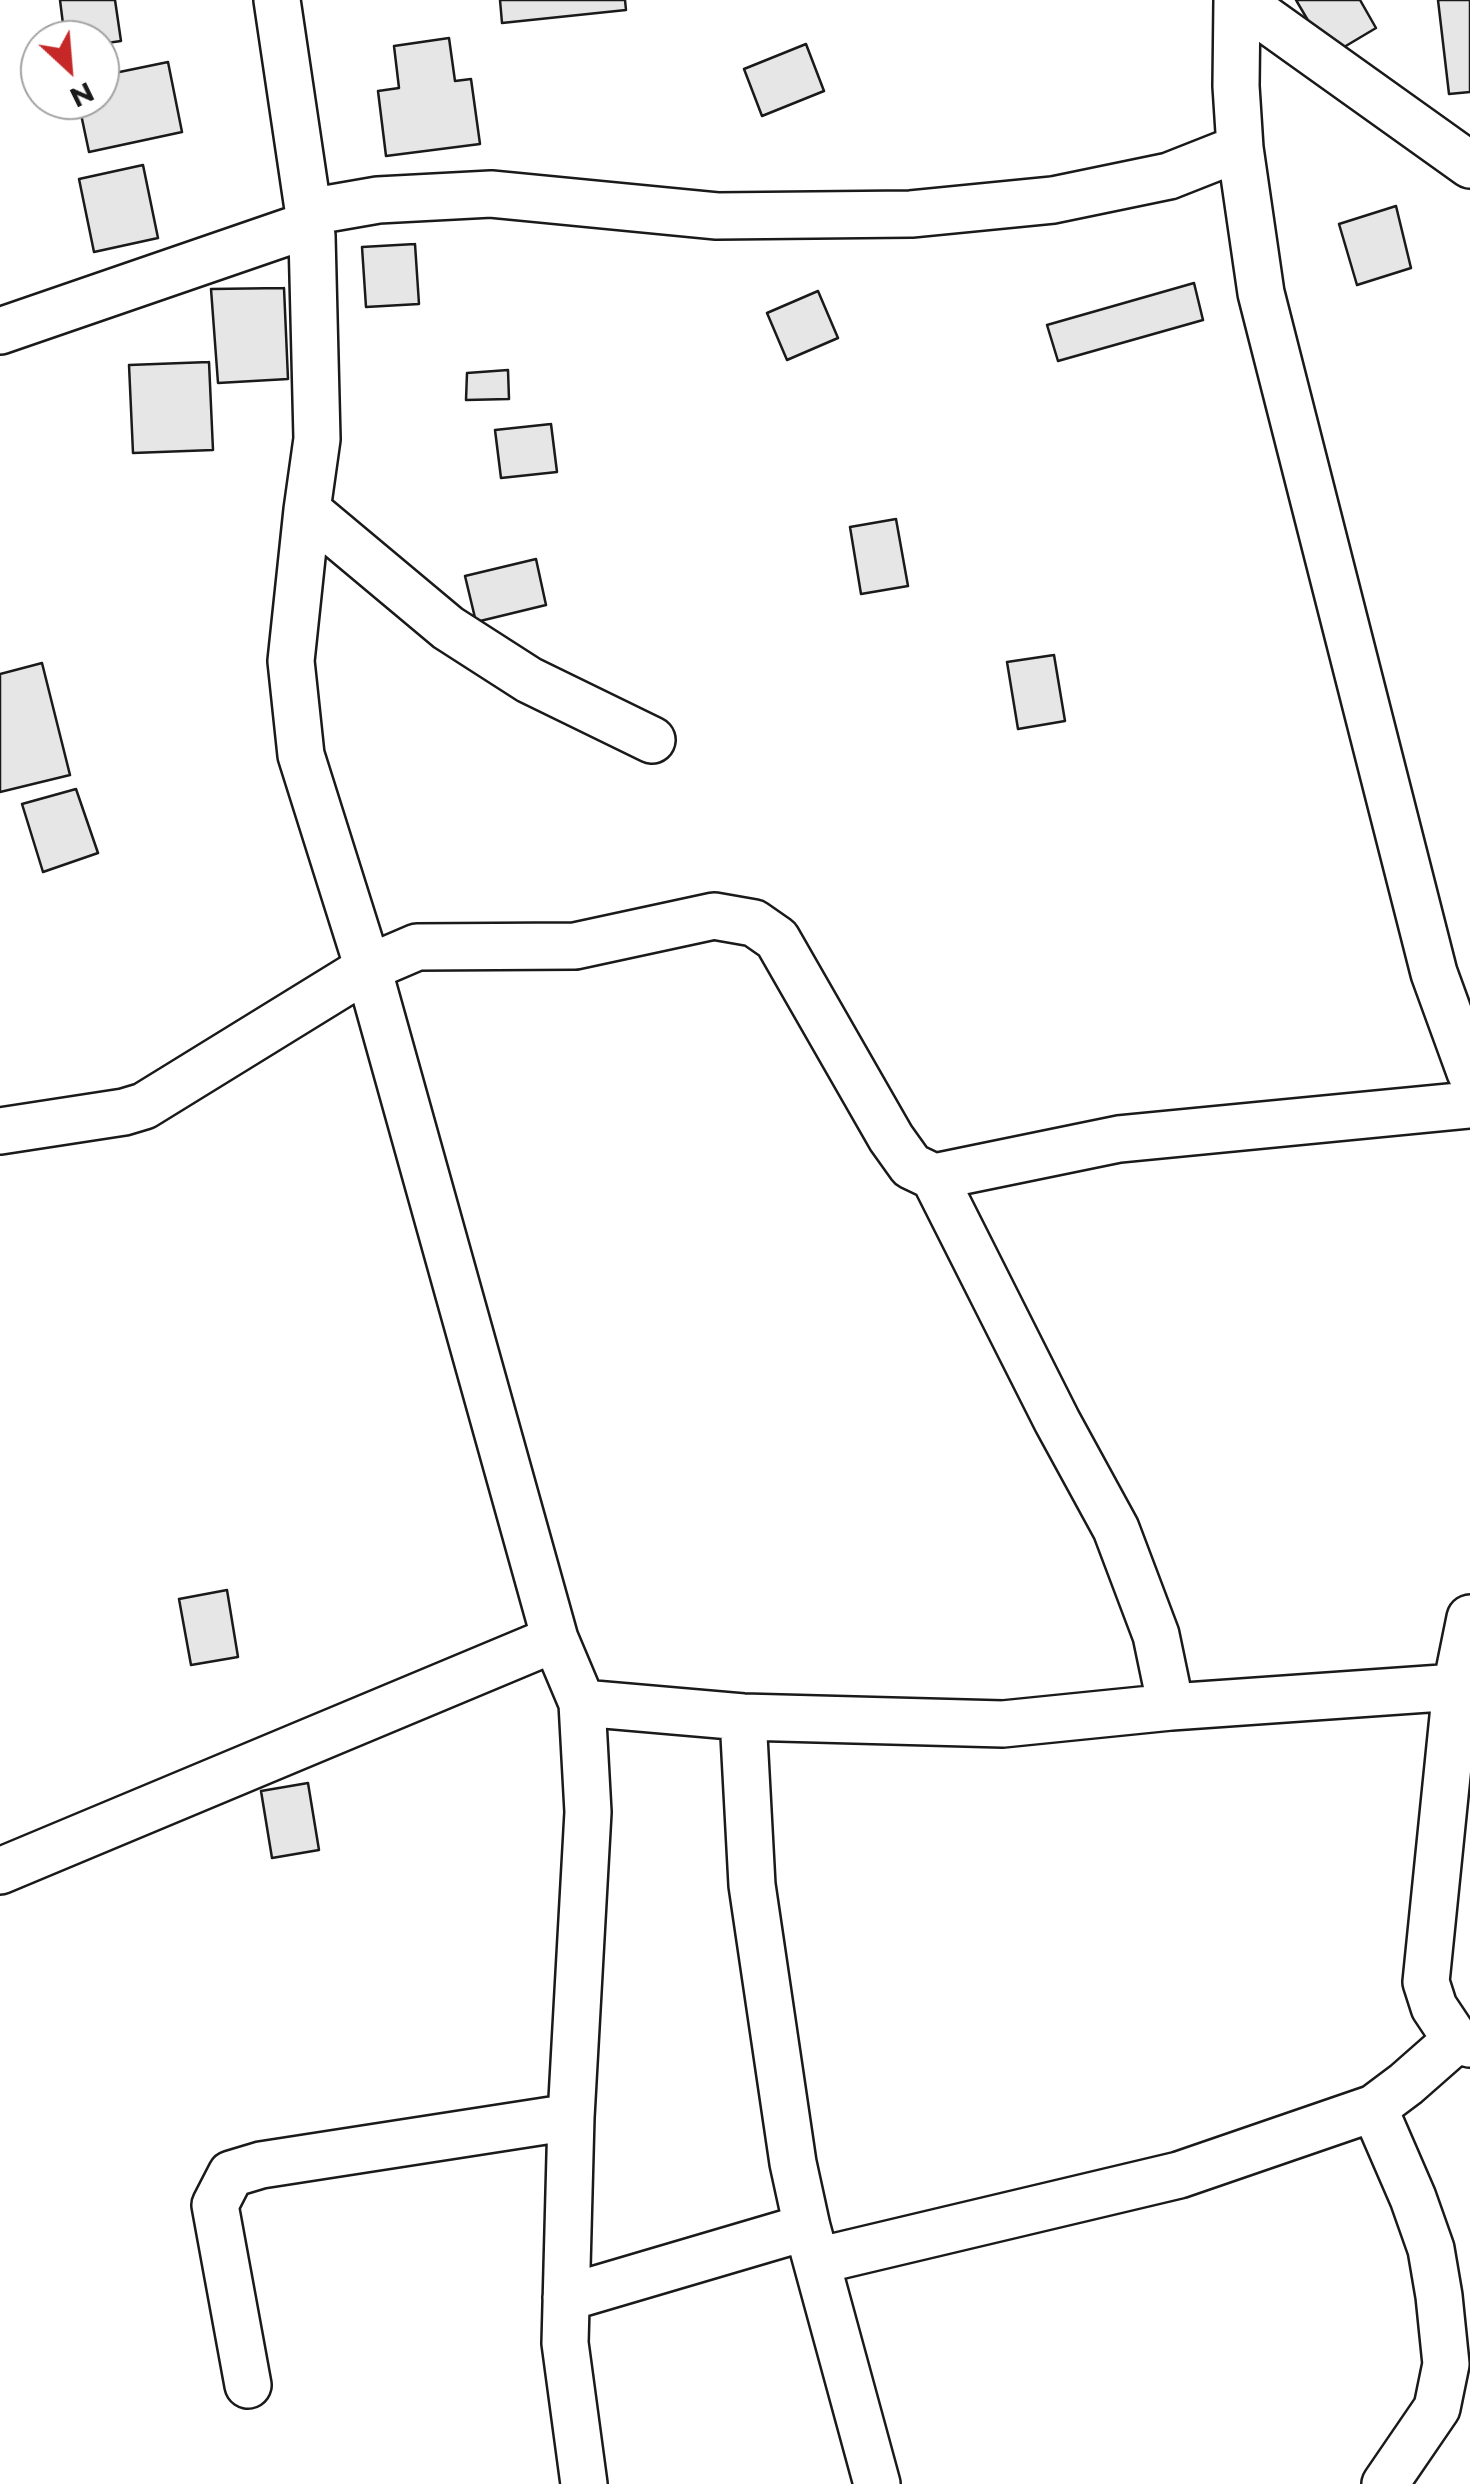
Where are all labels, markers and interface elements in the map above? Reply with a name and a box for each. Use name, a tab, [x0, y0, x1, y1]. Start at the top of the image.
north arrow	[20, 20, 120, 120]
text: N	[65, 75, 100, 115]

